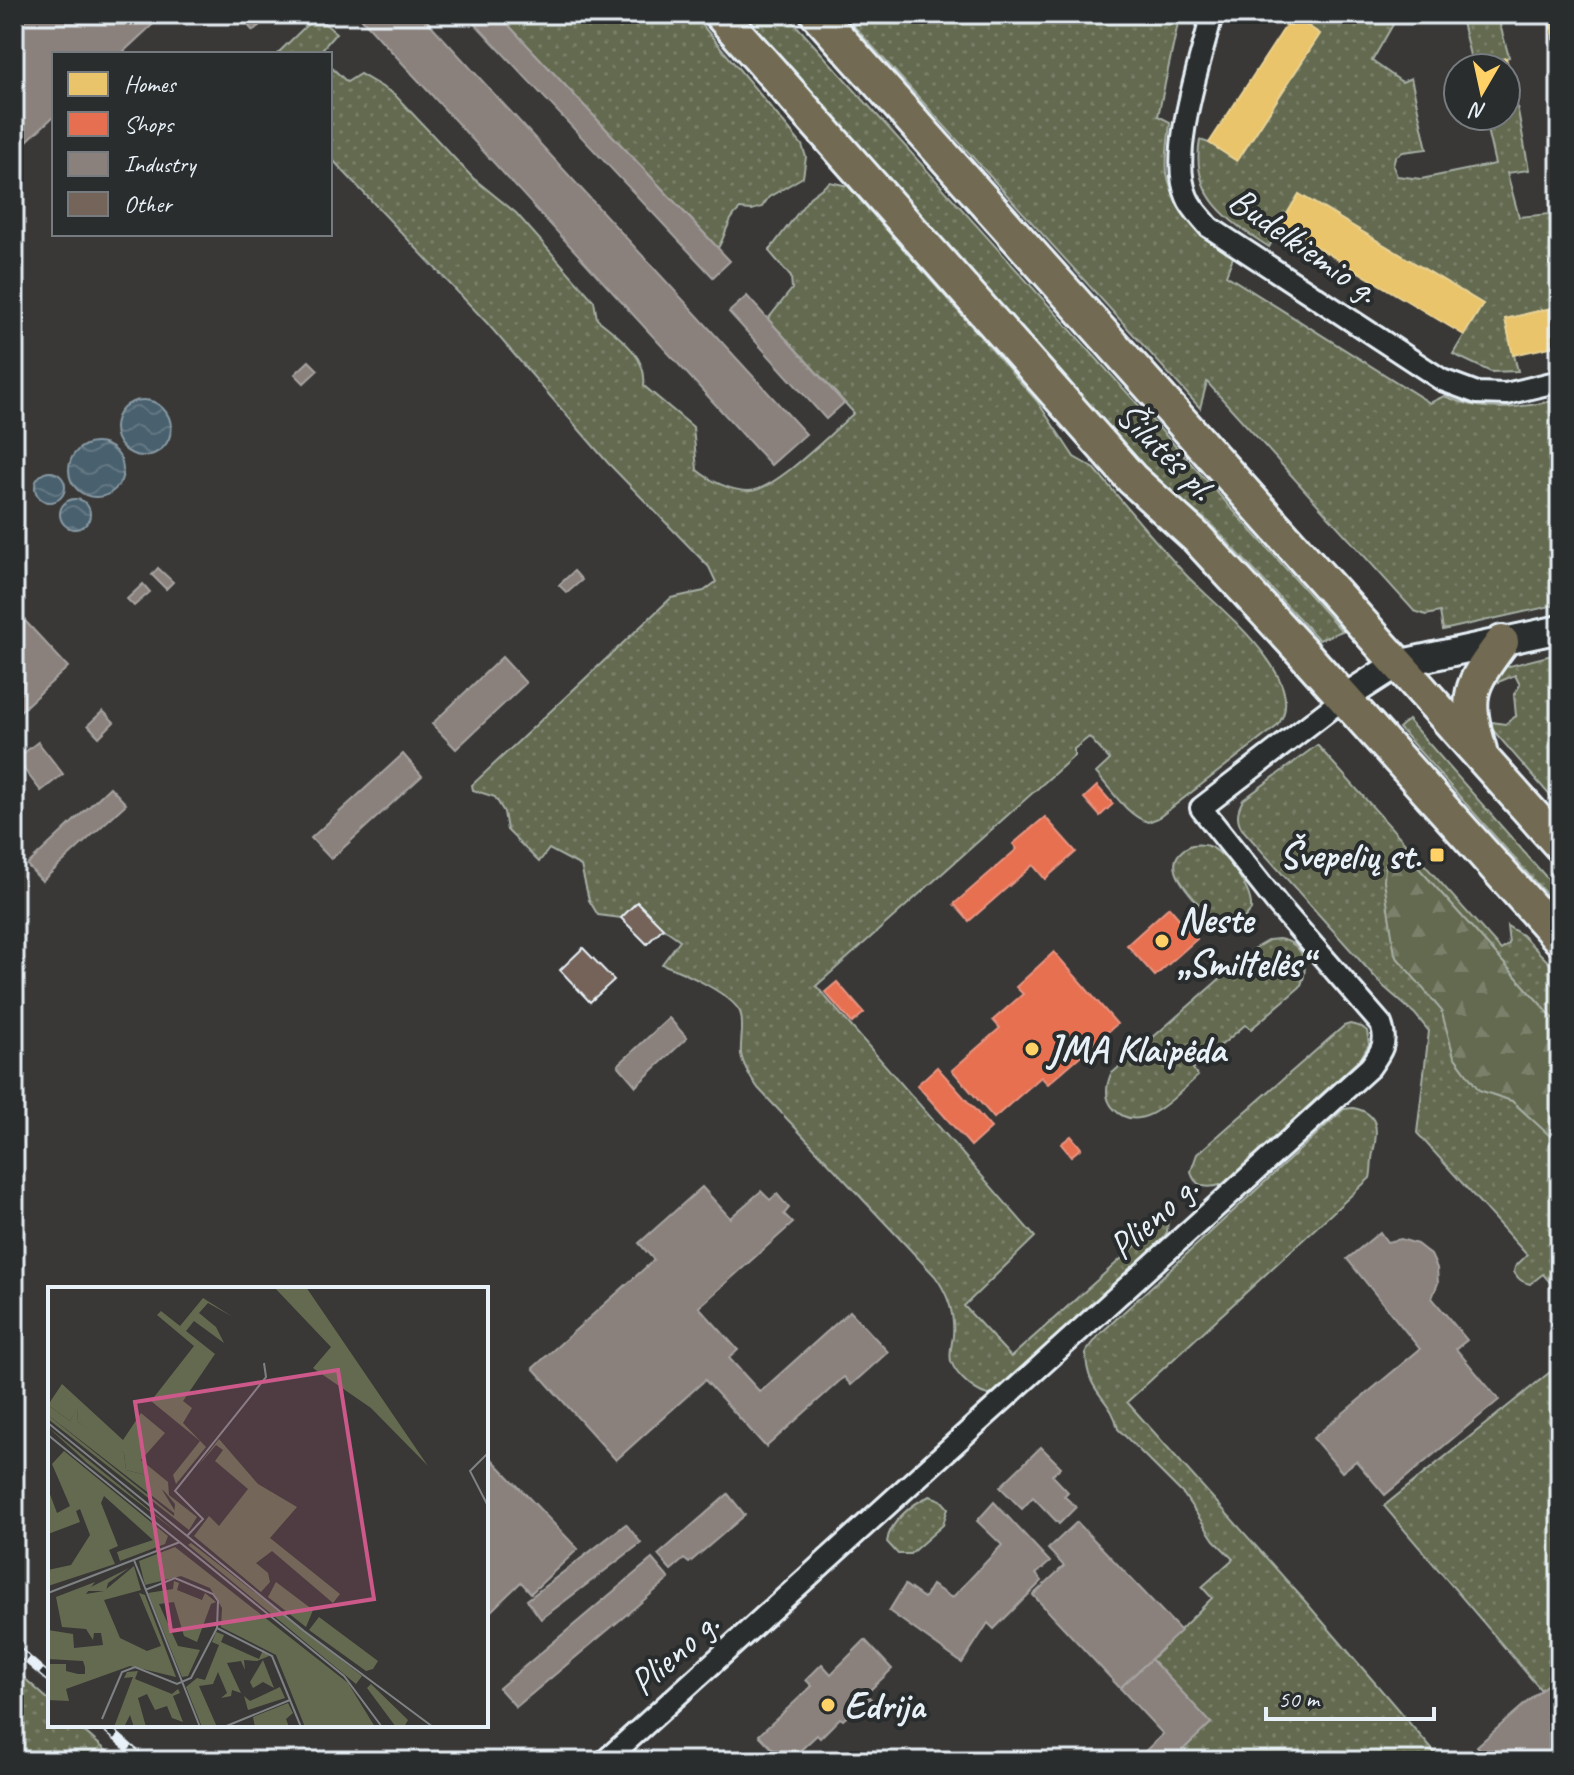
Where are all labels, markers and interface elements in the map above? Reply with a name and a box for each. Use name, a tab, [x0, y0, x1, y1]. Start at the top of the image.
legend	[52, 52, 332, 236]
north arrow	[1442, 52, 1522, 132]
text: Homes	[124, 69, 177, 99]
text: N	[1467, 95, 1488, 126]
text: Shops	[124, 109, 175, 139]
text: Industry	[124, 149, 197, 179]
street label: Budelkiemio g.	[1220, 176, 1389, 314]
text: Other	[124, 189, 174, 219]
street label: Šilutės pl.	[1106, 391, 1226, 511]
place label: Švepelių st.	[1279, 832, 1421, 879]
marker: Švepelių st.	[1428, 846, 1446, 864]
place label: Neste „Smiltelės“	[1178, 896, 1319, 987]
marker: Neste „Smiltelės“	[1153, 932, 1171, 950]
place label: JMA Klaipėda	[1045, 1026, 1229, 1073]
marker: JMA Klaipėda	[1023, 1040, 1041, 1058]
street label: Plieno g.	[1098, 1164, 1208, 1269]
inset map	[48, 1287, 488, 1727]
street label: Plieno g.	[619, 1600, 729, 1705]
scale bar	[1266, 1671, 1434, 1721]
place label: Edrija	[844, 1682, 928, 1729]
text: 50 m	[1278, 1684, 1321, 1714]
marker: Edrija	[819, 1696, 837, 1714]

